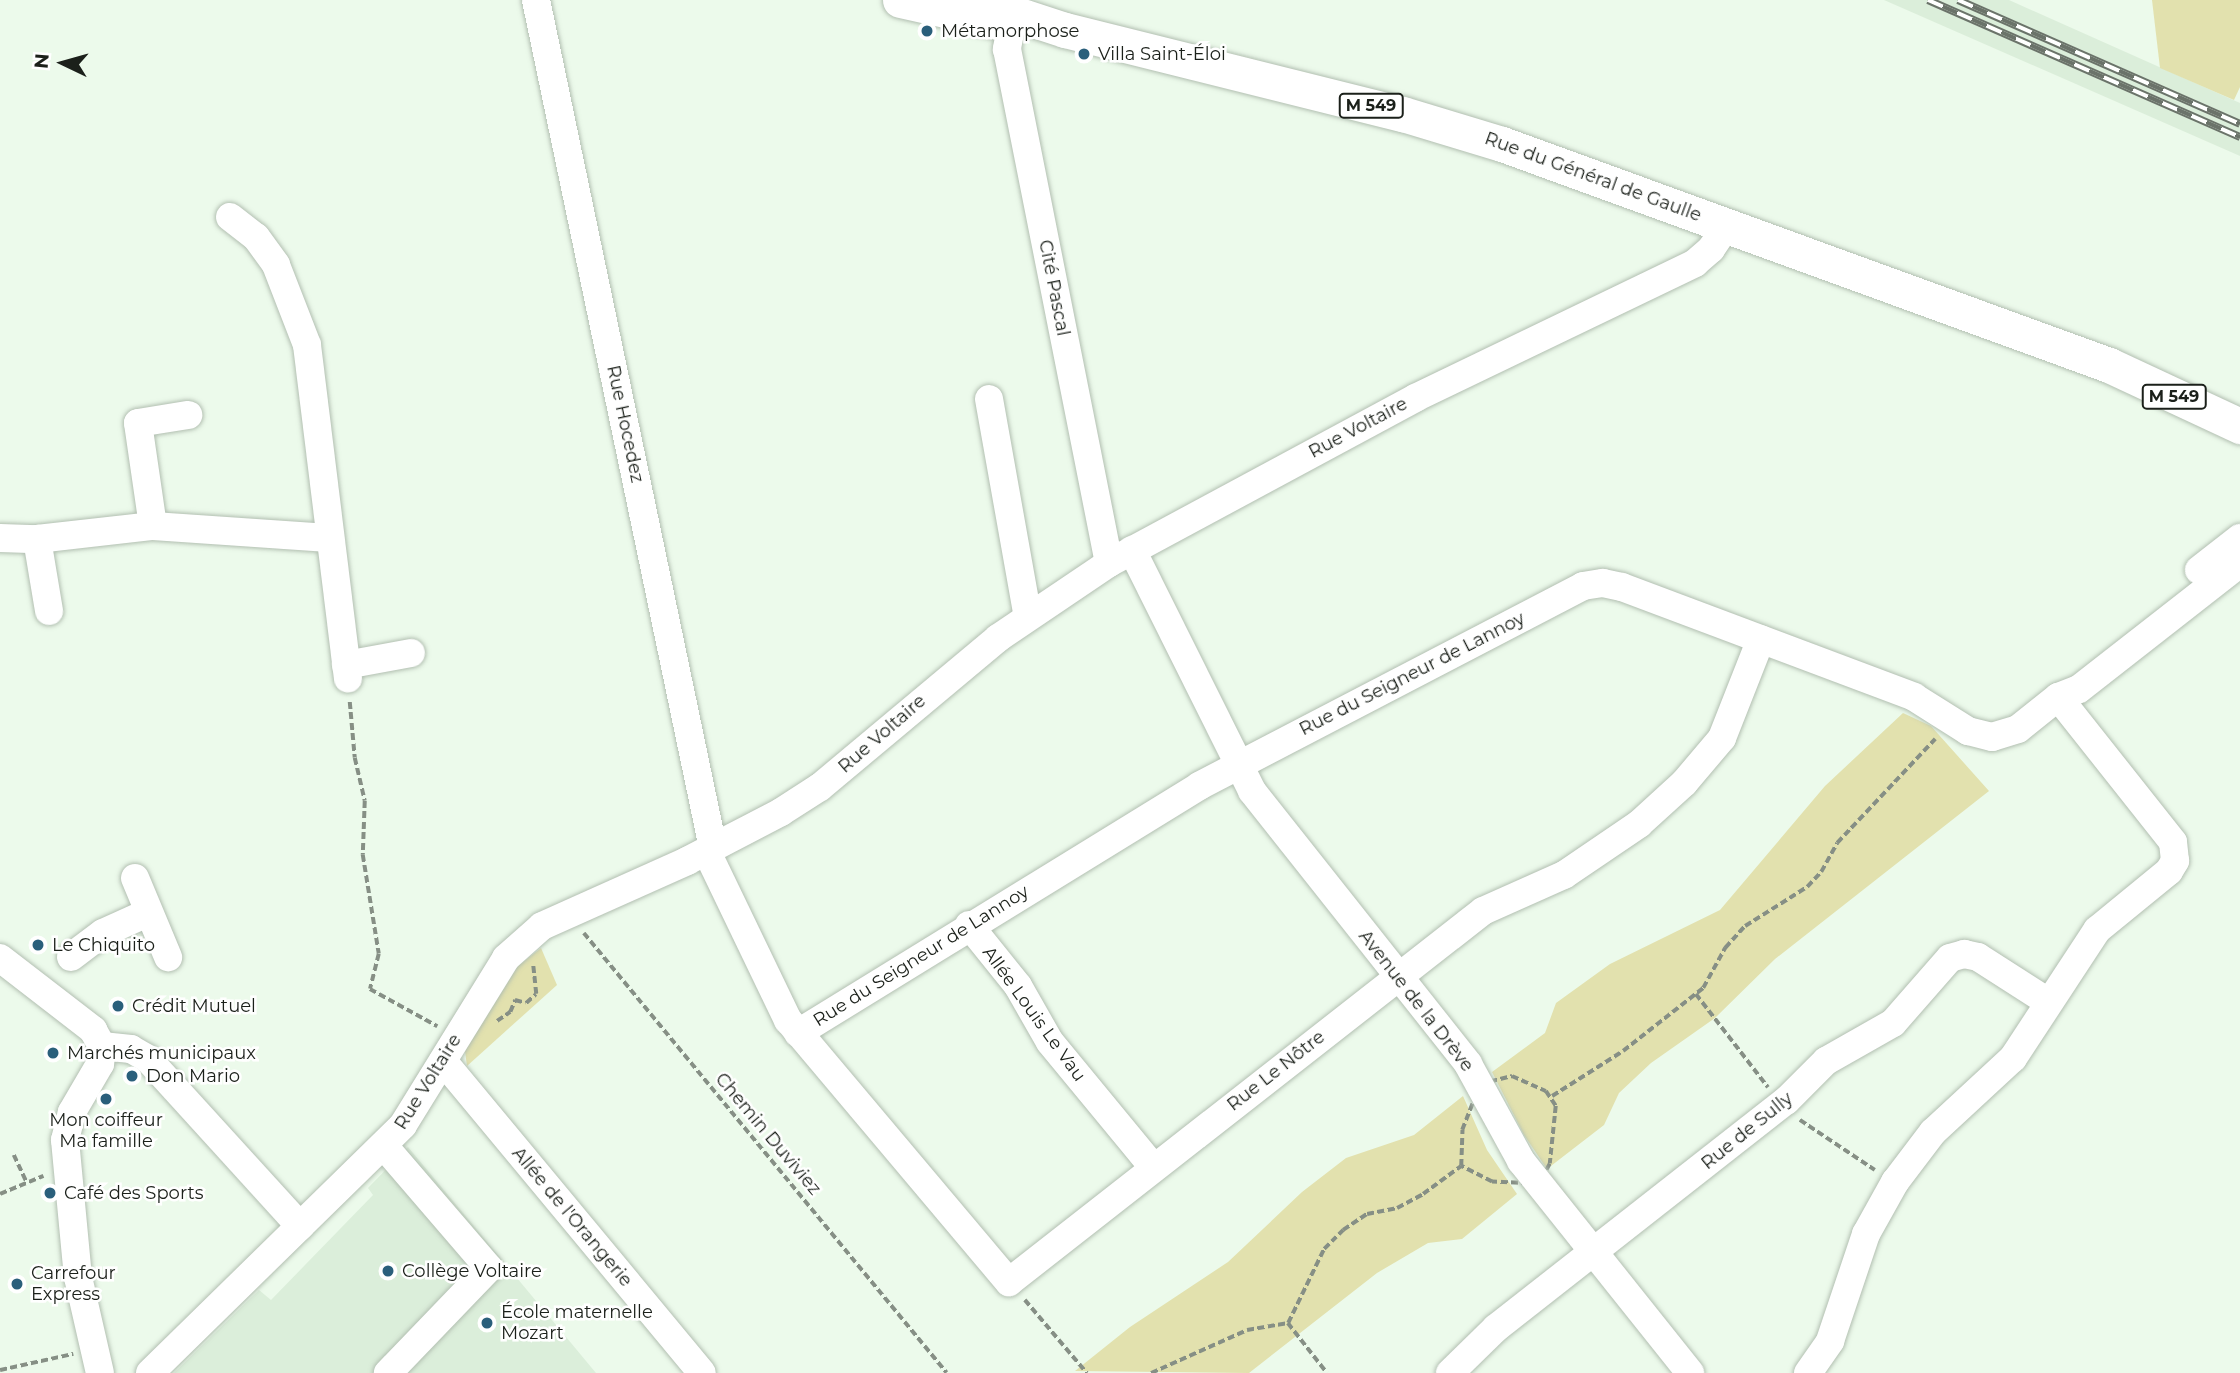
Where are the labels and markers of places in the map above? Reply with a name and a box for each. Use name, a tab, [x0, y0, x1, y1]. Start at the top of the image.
place label: Métamorphose	[941, 20, 1079, 42]
marker: Métamorphose	[919, 23, 935, 39]
place label: Villa Saint-Éloi	[1098, 43, 1226, 65]
marker: Villa Saint-Éloi	[1076, 46, 1092, 62]
place label: Le Chiquito	[52, 934, 155, 956]
marker: Le Chiquito	[30, 937, 46, 953]
place label: Crédit Mutuel	[132, 995, 256, 1017]
marker: Crédit Mutuel	[110, 998, 126, 1014]
place label: Marchés municipaux	[67, 1042, 256, 1064]
marker: Marchés municipaux	[45, 1045, 61, 1061]
place label: Don Mario	[146, 1065, 240, 1087]
marker: Don Mario	[124, 1068, 140, 1084]
marker: Mon coiffeur Ma famille	[98, 1091, 114, 1107]
place label: Mon coiffeur Ma famille	[49, 1110, 163, 1152]
place label: Café des Sports	[64, 1182, 203, 1204]
marker: Café des Sports	[42, 1185, 58, 1201]
place label: Collège Voltaire	[402, 1260, 542, 1282]
place label: Carrefour Express	[31, 1263, 116, 1306]
marker: Collège Voltaire	[380, 1263, 396, 1279]
marker: Carrefour Express	[9, 1276, 25, 1292]
place label: École maternelle Mozart	[501, 1302, 653, 1344]
marker: École maternelle Mozart	[479, 1315, 495, 1331]

